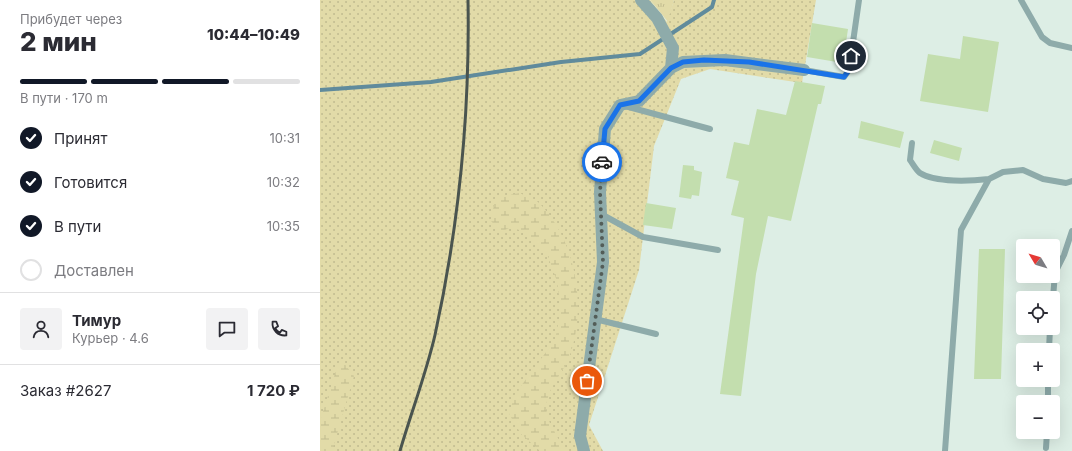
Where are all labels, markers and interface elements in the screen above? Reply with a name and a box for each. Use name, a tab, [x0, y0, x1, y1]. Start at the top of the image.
text: Прибудет через	[20, 11, 122, 27]
text: 10:44–10:49	[207, 25, 300, 44]
text: 2 мин	[20, 26, 97, 57]
pin	[834, 39, 868, 73]
icon: home	[840, 45, 862, 67]
text: В пути · 170 m	[20, 90, 108, 106]
icon: check	[20, 127, 42, 149]
text: Принят	[54, 129, 107, 148]
text: 10:31	[269, 130, 300, 146]
courier	[582, 142, 622, 182]
icon: car	[591, 151, 613, 173]
icon: check	[20, 171, 42, 193]
text: Готовится	[54, 173, 127, 192]
text: 10:32	[267, 174, 300, 190]
icon: check	[20, 215, 42, 237]
text: В пути	[54, 217, 101, 236]
text: 10:35	[267, 218, 300, 234]
north arrow	[1016, 239, 1060, 283]
map controls	[1016, 239, 1060, 439]
text: Доставлен	[54, 261, 134, 280]
button: locate	[1016, 291, 1060, 335]
button: person	[20, 308, 62, 350]
button: chat	[206, 308, 248, 350]
button: phone	[258, 308, 300, 350]
text: Тимур	[72, 311, 121, 330]
text: Курьер · 4.6	[72, 330, 149, 346]
button: +	[1016, 343, 1060, 387]
pin	[570, 364, 604, 398]
icon: bag	[576, 370, 598, 392]
text: Заказ #2627	[20, 381, 111, 400]
text: 1 720 ₽	[247, 381, 300, 400]
button: −	[1016, 395, 1060, 439]

